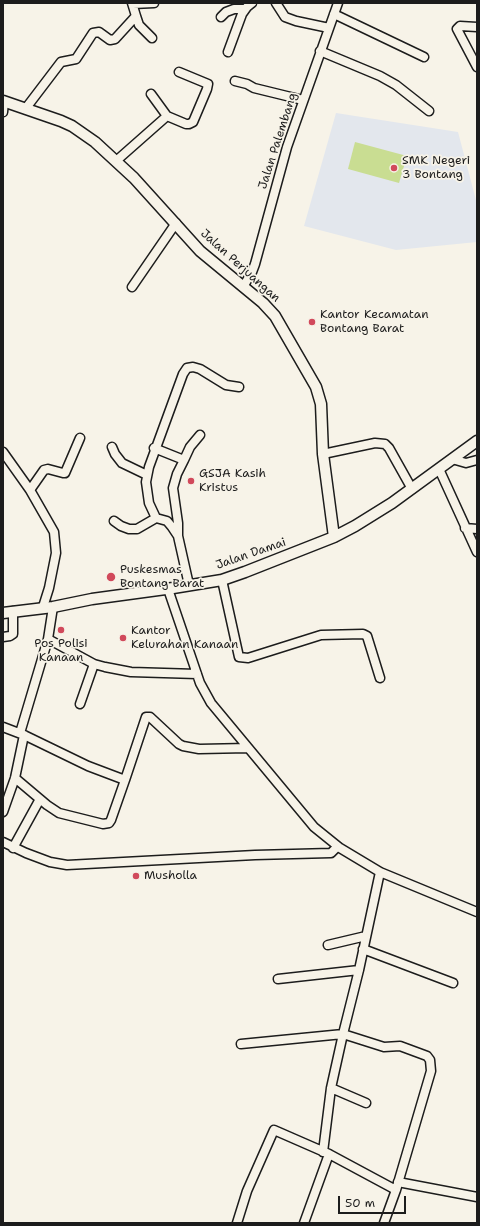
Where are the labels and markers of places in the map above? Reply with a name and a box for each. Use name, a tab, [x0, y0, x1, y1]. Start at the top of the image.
place label: SMK Negeri 3 Bontang	[402, 154, 470, 182]
marker: SMK Negeri 3 Bontang	[389, 163, 399, 173]
place label: Kantor Kecamatan Bontang Barat	[320, 308, 429, 336]
marker: Kantor Kecamatan Bontang Barat	[307, 317, 317, 327]
place label: GSJA Kasih Kristus	[199, 467, 266, 495]
marker: GSJA Kasih Kristus	[186, 476, 196, 486]
place label: Puskesmas Bontang Barat	[120, 563, 204, 591]
marker: Puskesmas Bontang Barat	[105, 571, 117, 583]
place label: Kantor Kelurahan Kanaan	[131, 624, 238, 652]
marker: Pos Polisi Kanaan	[56, 625, 66, 635]
marker: Kantor Kelurahan Kanaan	[118, 633, 128, 643]
place label: Pos Polisi Kanaan	[34, 637, 88, 665]
place label: Musholla	[144, 869, 197, 883]
marker: Musholla	[131, 871, 141, 881]

